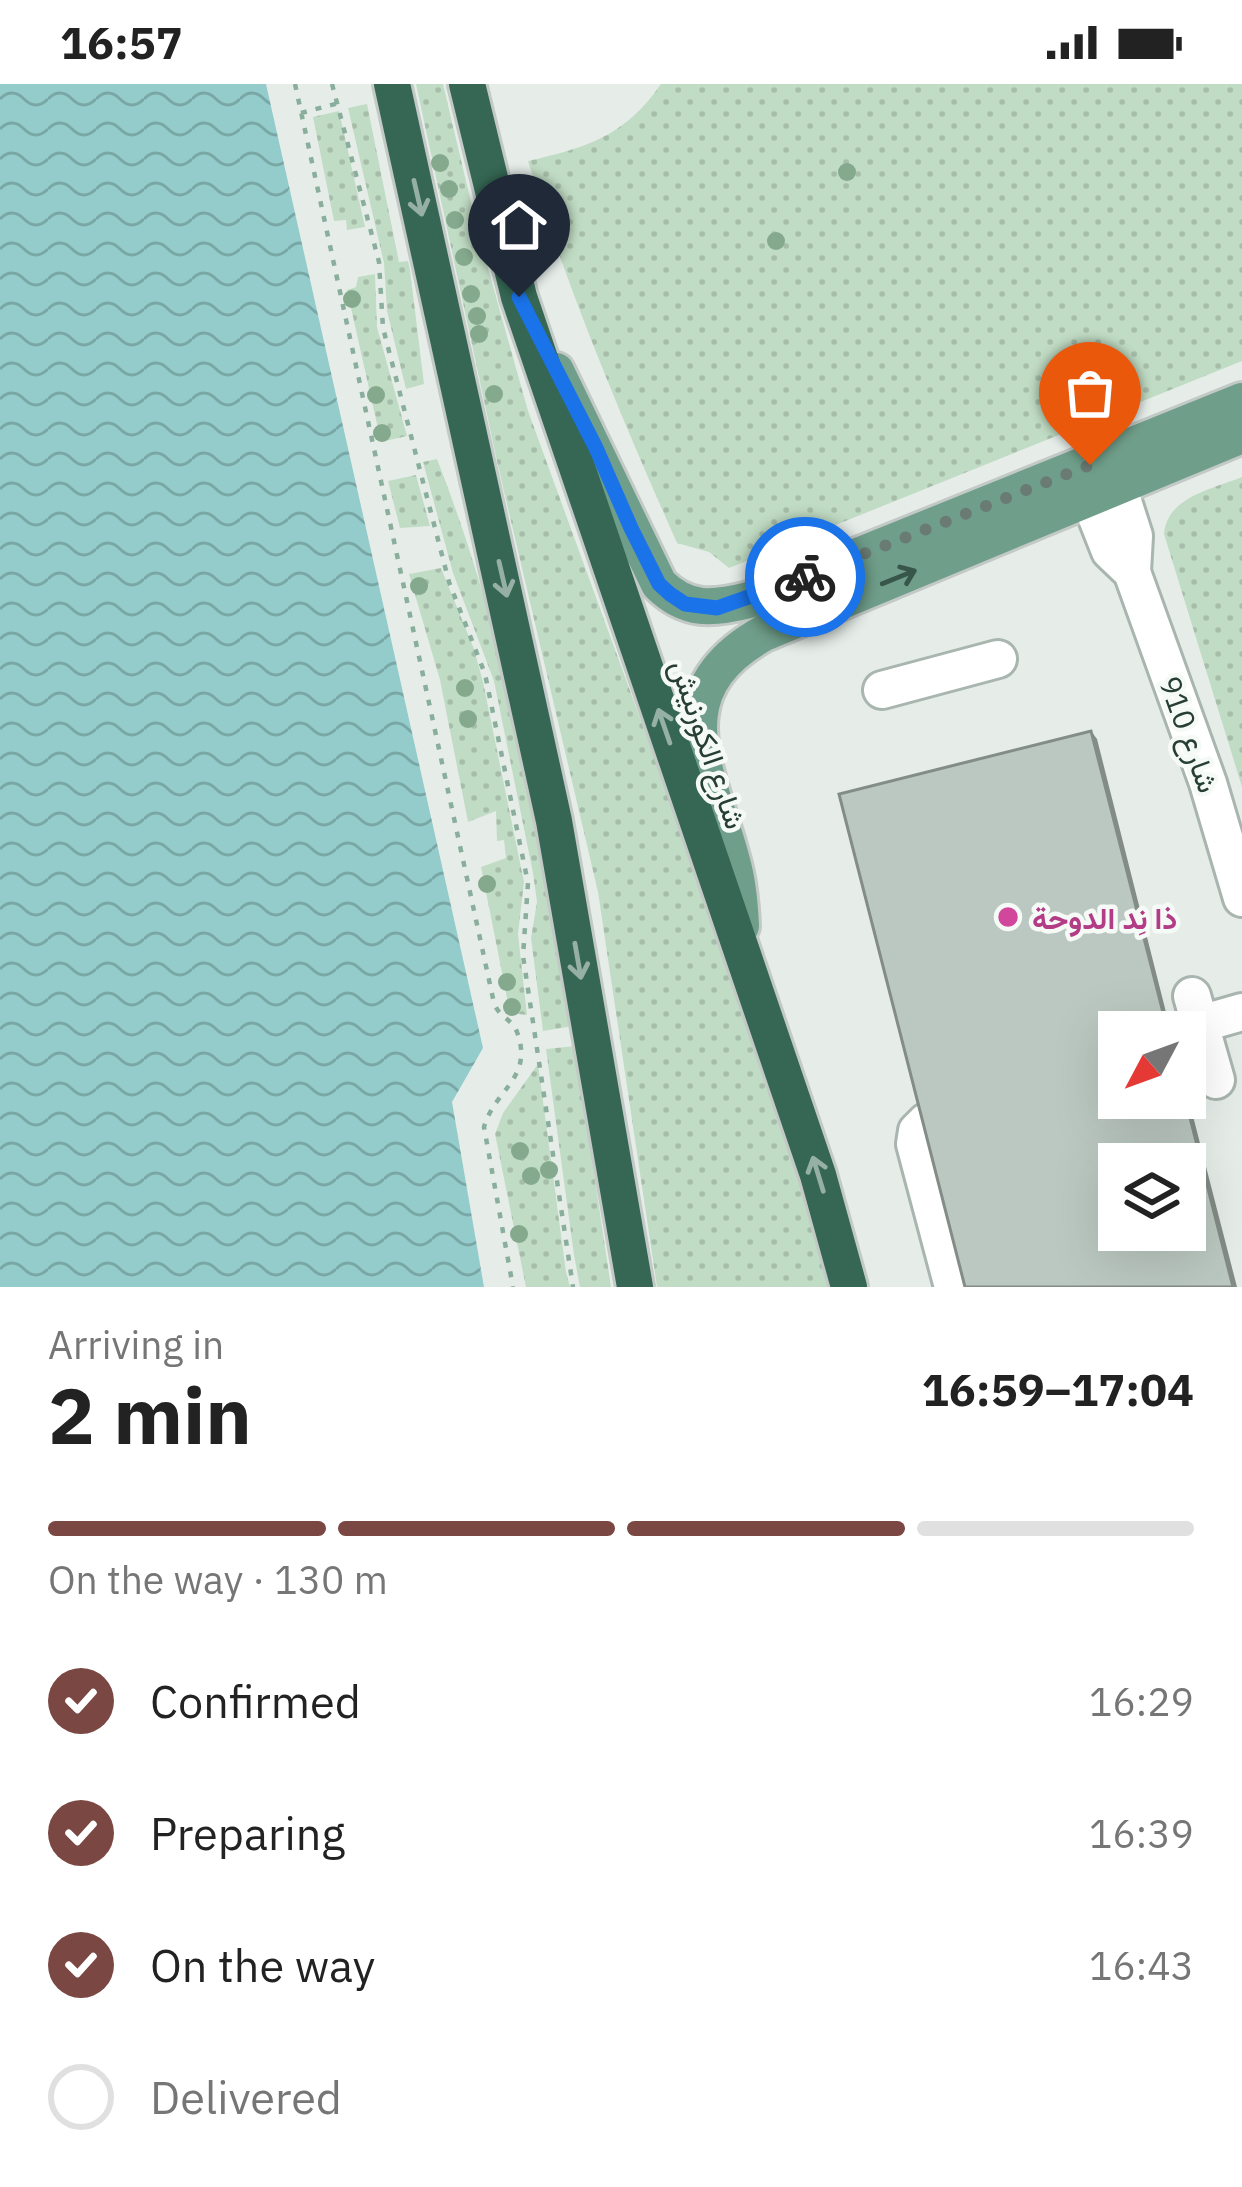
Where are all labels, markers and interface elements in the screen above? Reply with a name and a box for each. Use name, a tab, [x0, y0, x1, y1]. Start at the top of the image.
text: 16:57	[60, 13, 183, 71]
pin	[468, 174, 570, 297]
one-way arrow	[407, 179, 430, 217]
icon: home	[486, 192, 552, 258]
pin	[1039, 342, 1141, 465]
icon: bag	[1057, 360, 1123, 426]
courier	[745, 517, 865, 637]
icon: bike	[772, 544, 838, 610]
one-way arrow	[493, 559, 515, 597]
one-way arrow	[880, 565, 917, 586]
street label: شارع الكورنيش	[660, 654, 756, 834]
street label: شارع 910	[1149, 670, 1229, 798]
one-way arrow	[652, 707, 674, 745]
place label: ذا نِد الدوحة	[1032, 898, 1177, 937]
marker: ذا نِد الدوحة	[995, 904, 1021, 930]
one-way arrow	[568, 941, 591, 980]
north arrow	[1098, 1011, 1206, 1119]
map controls	[1098, 1011, 1206, 1251]
button: layers	[1098, 1143, 1206, 1251]
one-way arrow	[805, 1156, 827, 1194]
text: Arriving in	[48, 1319, 224, 1370]
text: 16:59–17:04	[922, 1360, 1194, 1418]
text: 2 min	[48, 1364, 252, 1465]
text: On the way · 130 m	[48, 1554, 388, 1605]
icon: check	[48, 1668, 114, 1734]
text: Confirmed	[150, 1672, 361, 1730]
text: 16:29	[1089, 1676, 1194, 1727]
icon: check	[48, 1800, 114, 1866]
text: Preparing	[150, 1804, 345, 1862]
text: 16:39	[1089, 1808, 1194, 1859]
icon: check	[48, 1932, 114, 1998]
text: On the way	[150, 1936, 375, 1994]
text: 16:43	[1089, 1940, 1194, 1991]
text: Delivered	[150, 2068, 342, 2126]

